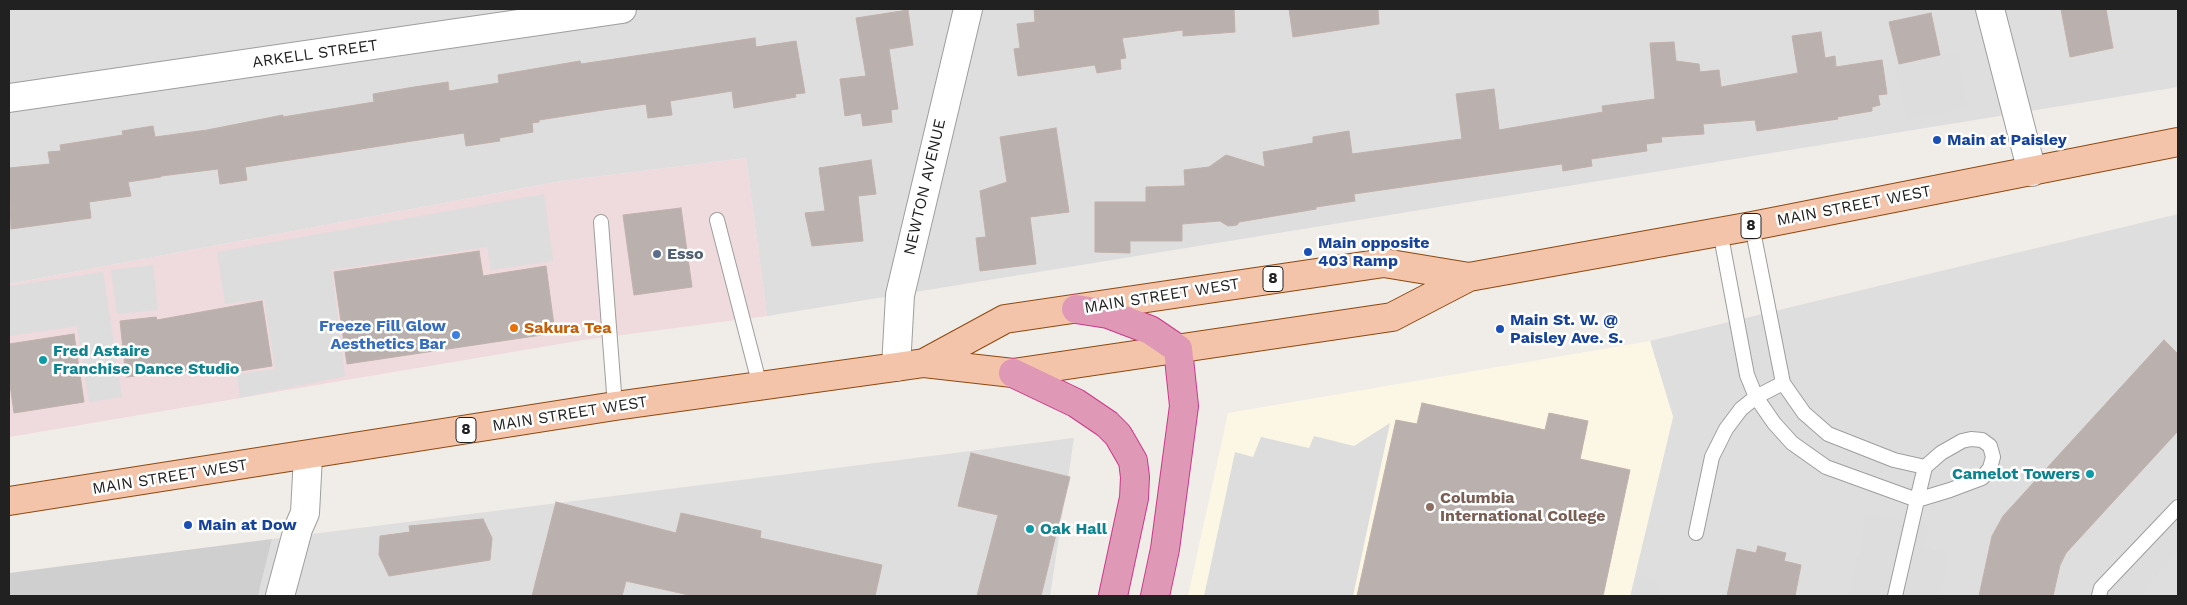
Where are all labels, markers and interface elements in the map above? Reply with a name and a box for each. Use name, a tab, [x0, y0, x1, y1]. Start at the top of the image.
street label: ARKELL STREET	[251, 36, 379, 72]
street label: NEWTON AVENUE	[900, 117, 950, 257]
place label: Main at Paisley	[1947, 130, 2067, 150]
marker: Main at Paisley	[1931, 134, 1943, 146]
street label: MAIN STREET WEST	[1775, 182, 1933, 230]
road number: 8	[1741, 214, 1761, 238]
place label: Main opposite 403 Ramp	[1318, 233, 1430, 271]
place label: Esso	[667, 244, 704, 264]
marker: Main opposite 403 Ramp	[1302, 246, 1314, 258]
marker: Esso	[651, 248, 663, 260]
road number: 8	[1263, 266, 1283, 292]
street label: MAIN STREET WEST	[1083, 274, 1241, 318]
place label: Main St. W. @ Paisley Ave. S.	[1510, 310, 1623, 348]
place label: Freeze Fill Glow Aesthetics Bar	[319, 316, 446, 354]
place label: Sakura Tea	[524, 318, 611, 338]
marker: Sakura Tea	[508, 322, 520, 334]
marker: Main St. W. @ Paisley Ave. S.	[1494, 323, 1506, 335]
marker: Freeze Fill Glow Aesthetics Bar	[450, 329, 462, 341]
place label: Fred Astaire Franchise Dance Studio	[53, 341, 239, 379]
marker: Fred Astaire Franchise Dance Studio	[37, 354, 49, 366]
street label: MAIN STREET WEST	[491, 392, 649, 436]
road number: 8	[456, 418, 476, 442]
street label: MAIN STREET WEST	[91, 455, 249, 499]
place label: Camelot Towers	[1952, 464, 2080, 484]
marker: Camelot Towers	[2084, 468, 2096, 480]
place label: Columbia International College	[1440, 488, 1606, 526]
marker: Columbia International College	[1424, 501, 1436, 513]
place label: Main at Dow	[198, 515, 297, 535]
marker: Main at Dow	[182, 519, 194, 531]
place label: Oak Hall	[1040, 519, 1107, 539]
marker: Oak Hall	[1024, 523, 1036, 535]

